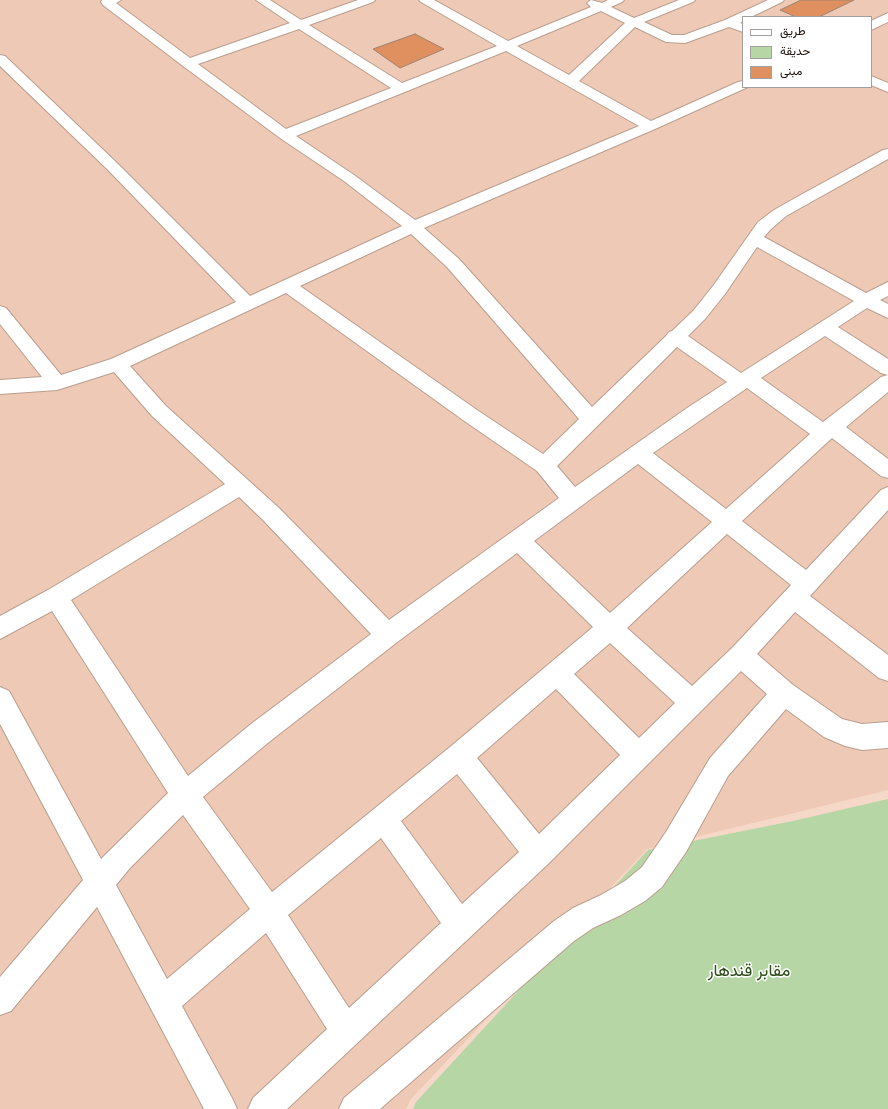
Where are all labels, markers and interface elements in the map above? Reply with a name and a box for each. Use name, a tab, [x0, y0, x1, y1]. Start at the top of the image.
legend	[742, 16, 872, 88]
text: طريق	[780, 23, 805, 38]
text: حديقة	[780, 43, 810, 58]
text: مبنى	[780, 63, 802, 78]
park label: مقابر قندهار	[708, 961, 790, 981]

